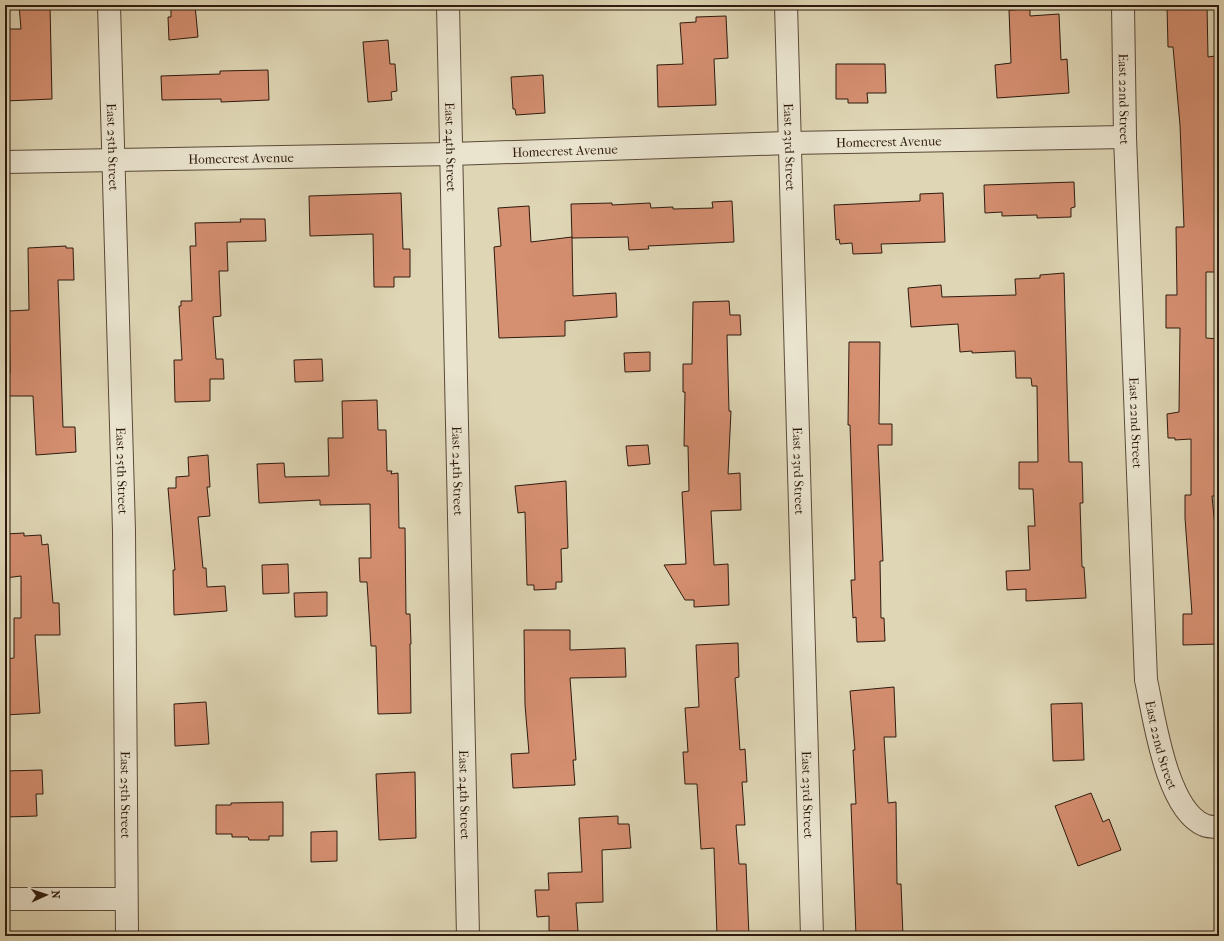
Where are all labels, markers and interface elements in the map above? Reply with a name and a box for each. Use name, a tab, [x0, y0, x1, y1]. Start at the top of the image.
street label: East 22nd Street	[1116, 53, 1133, 145]
street label: East 24th Street	[443, 102, 460, 192]
street label: East 25th Street	[104, 103, 122, 191]
street label: East 23rd Street	[781, 103, 799, 191]
street label: Homecrest Avenue	[836, 133, 942, 150]
street label: Homecrest Avenue	[512, 141, 619, 160]
street label: Homecrest Avenue	[188, 149, 295, 166]
street label: East 22nd Street	[1127, 377, 1145, 469]
street label: East 24th Street	[450, 426, 466, 516]
street label: East 25th Street	[114, 427, 131, 515]
street label: East 23rd Street	[790, 427, 808, 515]
street label: East 22nd Street	[1143, 699, 1181, 792]
street label: East 24th Street	[457, 750, 473, 840]
street label: East 25th Street	[118, 751, 134, 839]
street label: East 23rd Street	[799, 751, 817, 839]
north arrow	[26, 875, 66, 915]
text: N	[49, 890, 62, 900]

